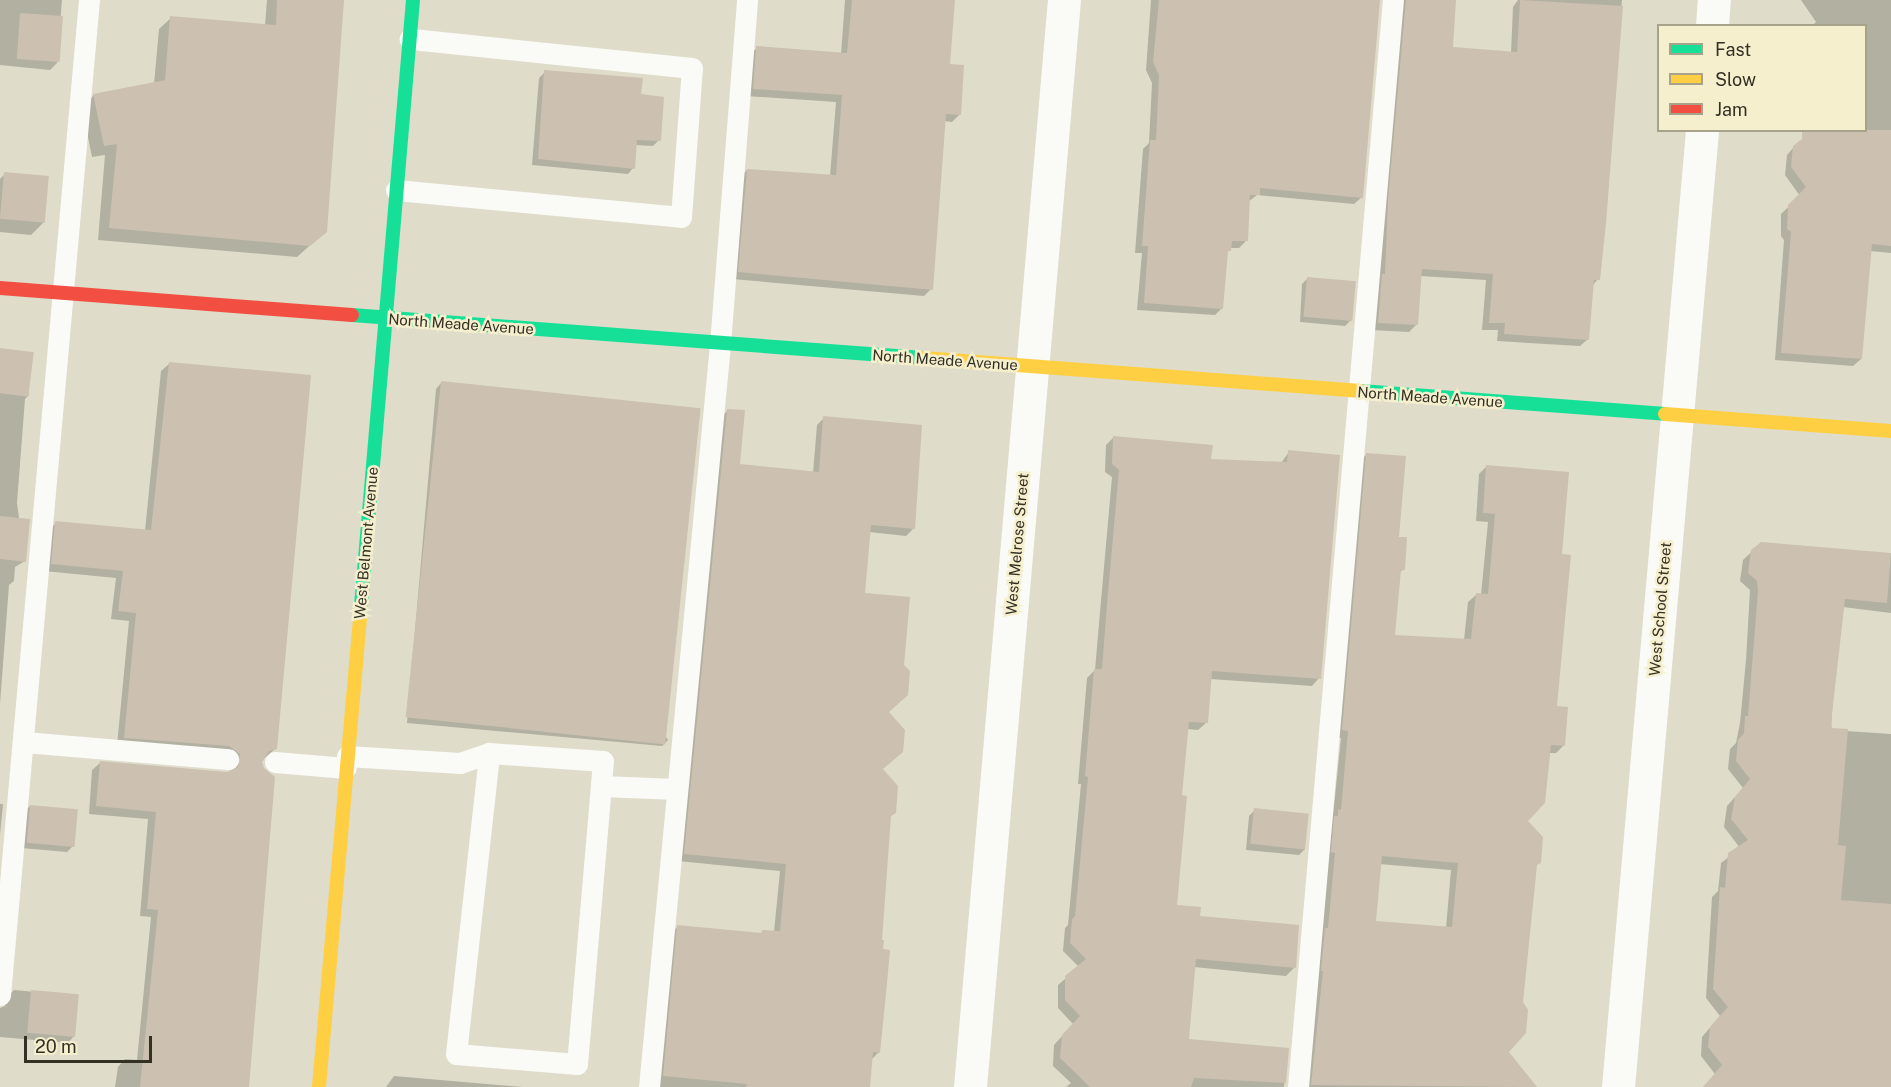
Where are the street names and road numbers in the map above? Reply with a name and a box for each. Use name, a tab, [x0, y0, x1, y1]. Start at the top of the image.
street label: North Meade Avenue	[388, 310, 534, 338]
street label: North Meade Avenue	[872, 346, 1018, 374]
street label: North Meade Avenue	[1357, 383, 1503, 411]
street label: West Belmont Avenue	[350, 466, 382, 620]
street label: West Melrose Street	[1002, 472, 1032, 616]
street label: West School Street	[1645, 541, 1675, 677]

